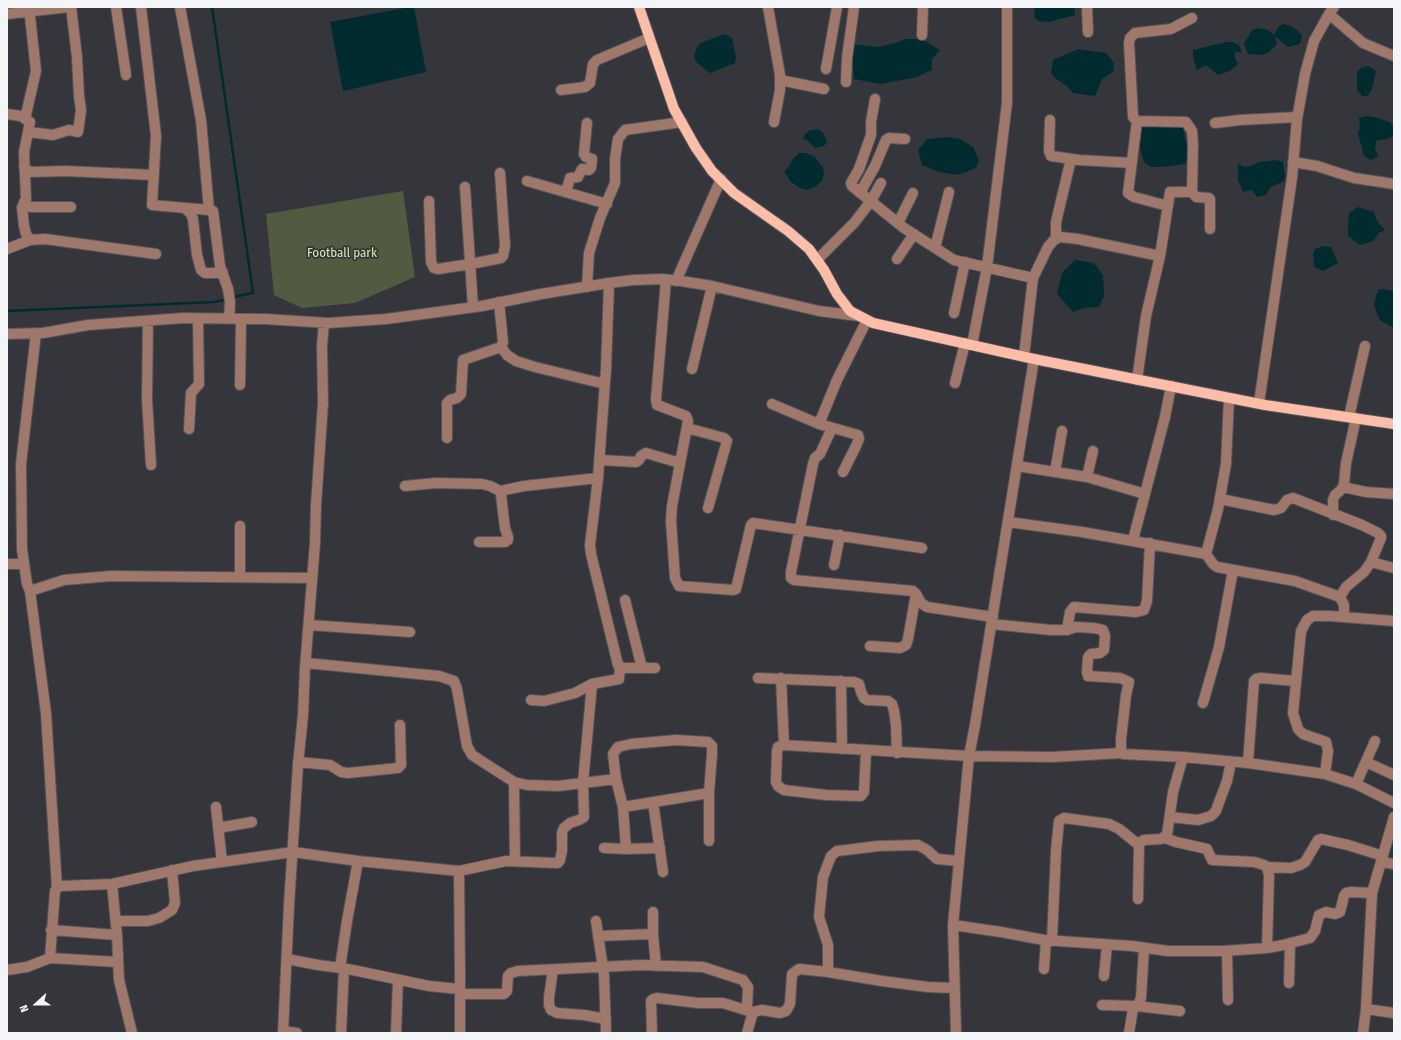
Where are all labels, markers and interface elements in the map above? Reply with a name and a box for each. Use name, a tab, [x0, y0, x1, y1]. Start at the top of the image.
park label: Football park	[307, 245, 377, 261]
north arrow	[16, 984, 56, 1024]
text: N	[17, 1003, 32, 1014]

